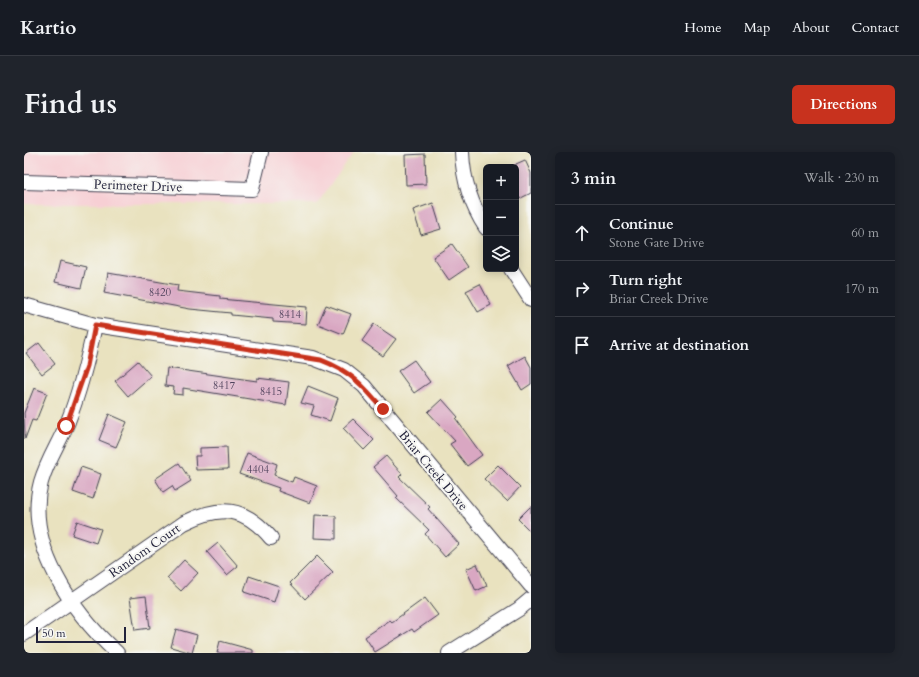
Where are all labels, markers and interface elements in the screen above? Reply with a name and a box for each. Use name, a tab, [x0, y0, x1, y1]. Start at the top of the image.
text: Kartio	[20, 15, 76, 41]
text: Home	[684, 18, 722, 37]
text: Map	[744, 18, 770, 37]
text: About	[792, 18, 829, 37]
text: Contact	[851, 18, 899, 37]
text: Find us	[24, 85, 117, 123]
button: Directions	[792, 85, 895, 124]
map controls	[483, 164, 519, 272]
button: +	[483, 164, 519, 200]
text: 3 min	[571, 167, 616, 190]
text: Walk · 230 m	[804, 169, 879, 187]
street label: Perimeter Drive	[93, 175, 183, 197]
button: −	[483, 200, 519, 236]
text: Continue	[609, 214, 674, 234]
icon: ahead	[571, 222, 593, 244]
text: 60 m	[851, 224, 879, 242]
text: Stone Gate Drive	[609, 234, 704, 252]
button: layers	[483, 236, 519, 272]
text: Turn right	[609, 270, 682, 290]
icon: right	[571, 278, 593, 300]
text: 170 m	[845, 280, 879, 298]
house number: 8420	[149, 285, 172, 300]
text: Briar Creek Drive	[609, 290, 708, 308]
house number: 8414	[279, 307, 302, 322]
icon: arrive	[571, 334, 593, 356]
text: Arrive at destination	[609, 335, 749, 355]
house number: 8417	[213, 378, 236, 393]
house number: 8415	[260, 384, 282, 399]
route end	[374, 400, 392, 418]
route start	[57, 417, 75, 435]
street label: Briar Creek Drive	[394, 427, 472, 515]
house number: 4404	[247, 462, 270, 477]
street label: Random Court	[105, 520, 184, 582]
scale bar	[36, 625, 126, 644]
text: 50 m	[42, 626, 66, 641]

